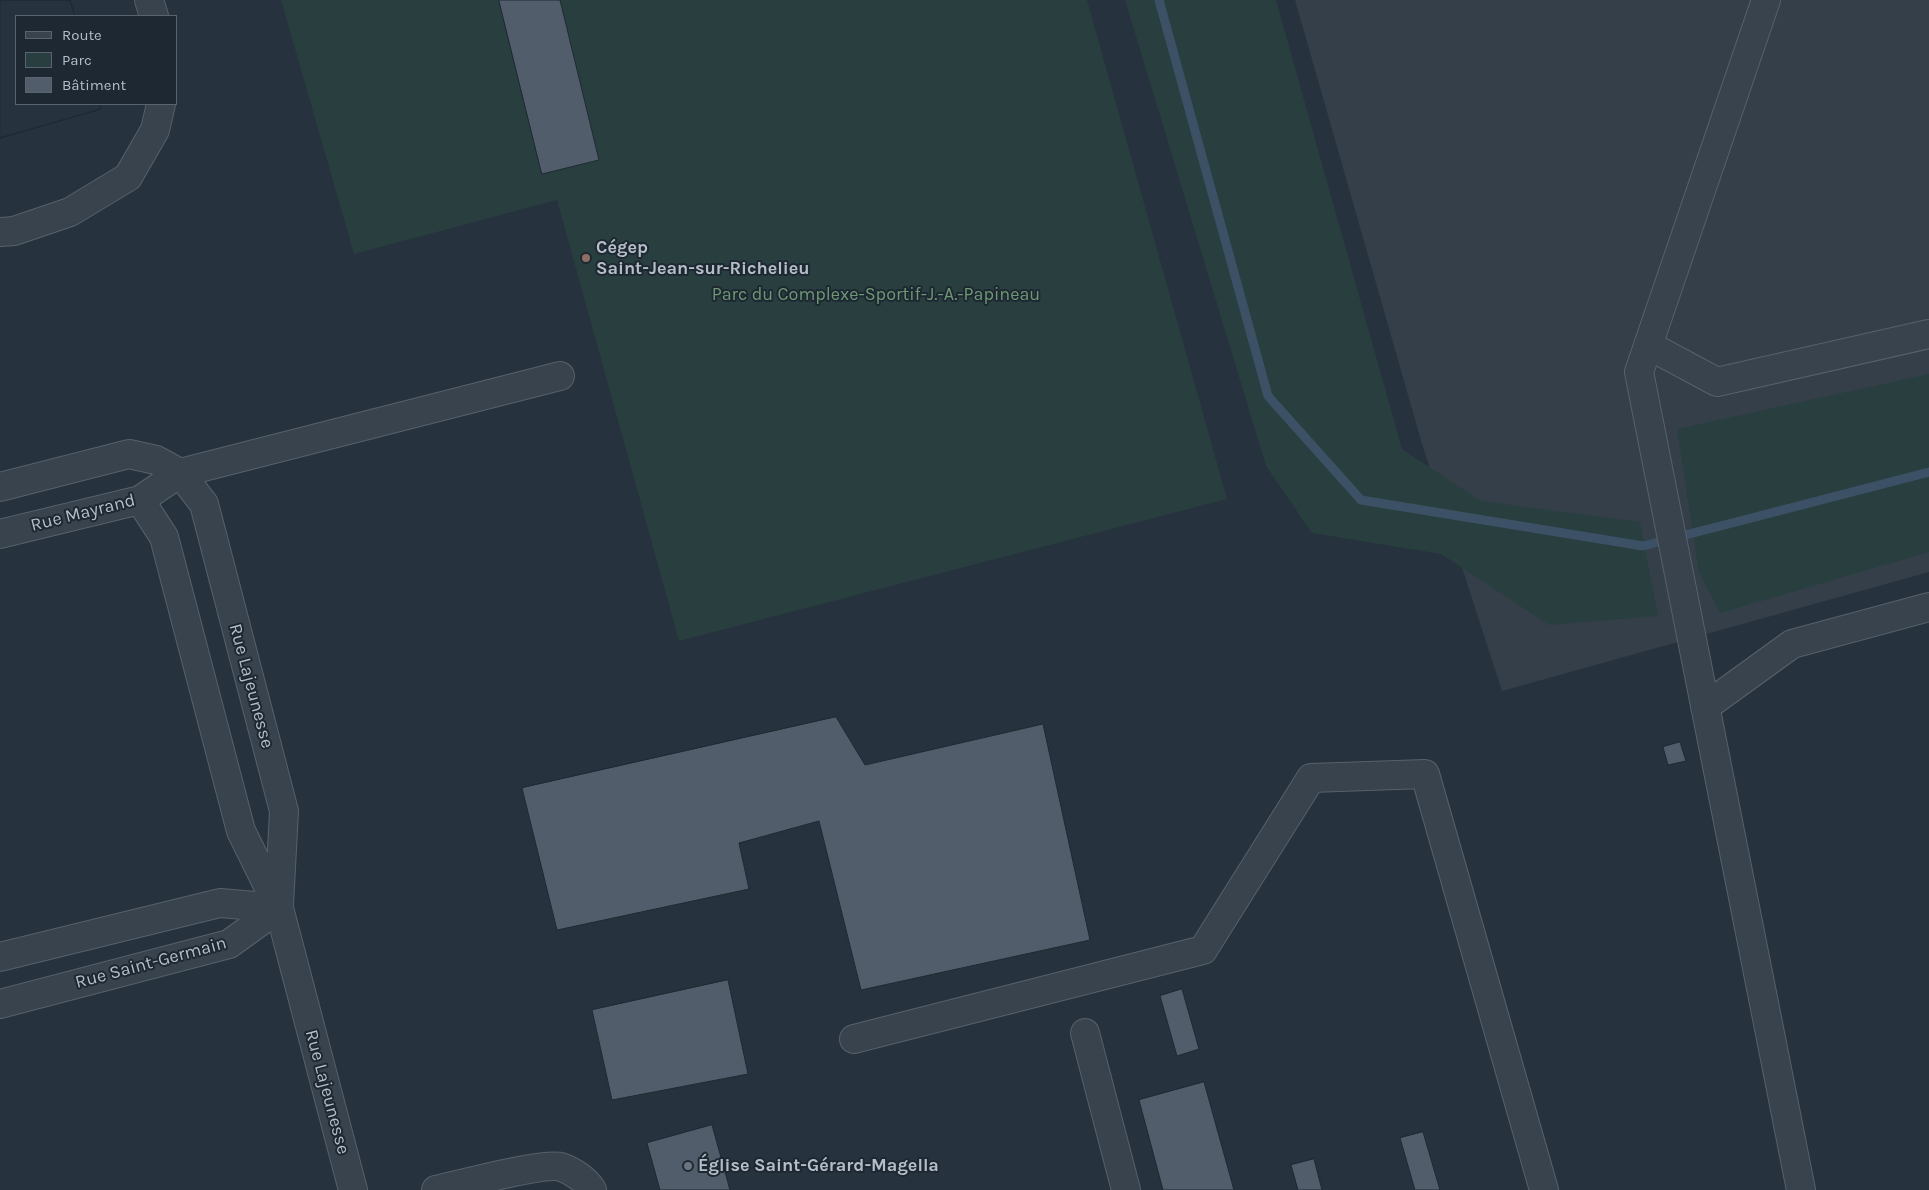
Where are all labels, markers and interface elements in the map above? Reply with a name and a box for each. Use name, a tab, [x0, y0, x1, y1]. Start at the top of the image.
legend	[15, 15, 178, 105]
text: Route	[62, 26, 102, 44]
text: Parc	[62, 51, 92, 69]
text: Bâtiment	[62, 76, 126, 94]
place label: Cégep Saint-Jean-sur-Richelieu	[596, 237, 809, 280]
marker: Cégep Saint-Jean-sur-Richelieu	[580, 252, 592, 264]
park label: Parc du Complexe-Sportif-J.-A.-Papineau	[712, 284, 1040, 306]
street label: Rue Mayrand	[29, 490, 137, 536]
street label: Rue Lajeunesse	[224, 621, 278, 751]
street label: Rue Saint-Germain	[73, 932, 229, 994]
street label: Rue Lajeunesse	[300, 1027, 354, 1157]
place label: Église Saint-Gérard-Magella	[698, 1155, 939, 1177]
marker: Église Saint-Gérard-Magella	[682, 1160, 694, 1172]

